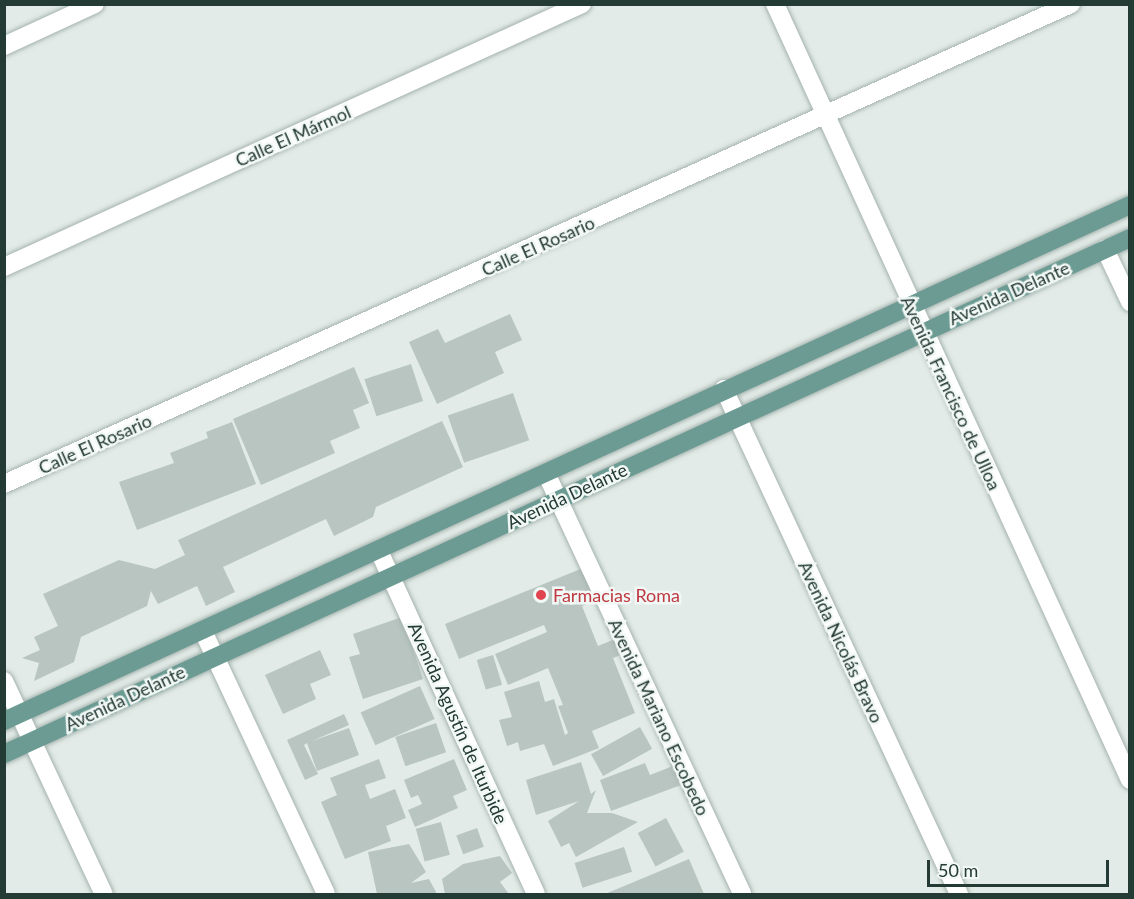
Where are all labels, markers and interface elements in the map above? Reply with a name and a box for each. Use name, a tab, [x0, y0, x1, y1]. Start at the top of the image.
street label: Calle El Mármol	[232, 101, 354, 171]
street label: Calle El Rosario	[478, 211, 598, 281]
street label: Avenida Delante	[945, 257, 1073, 329]
street label: Avenida Francisco de Ulloa	[896, 293, 1006, 493]
street label: Calle El Rosario	[35, 409, 155, 479]
street label: Avenida Delante	[503, 459, 631, 533]
street label: Avenida Nicolás Bravo	[794, 558, 888, 726]
place label: Farmacias Roma	[553, 584, 680, 606]
marker: Farmacias Roma	[534, 588, 548, 602]
street label: Avenida Mariano Escobedo	[604, 615, 714, 819]
street label: Avenida Agustín de Iturbide	[404, 619, 512, 827]
street label: Avenida Delante	[61, 661, 189, 735]
scale bar	[930, 848, 1112, 886]
text: 50 m	[938, 859, 978, 881]

